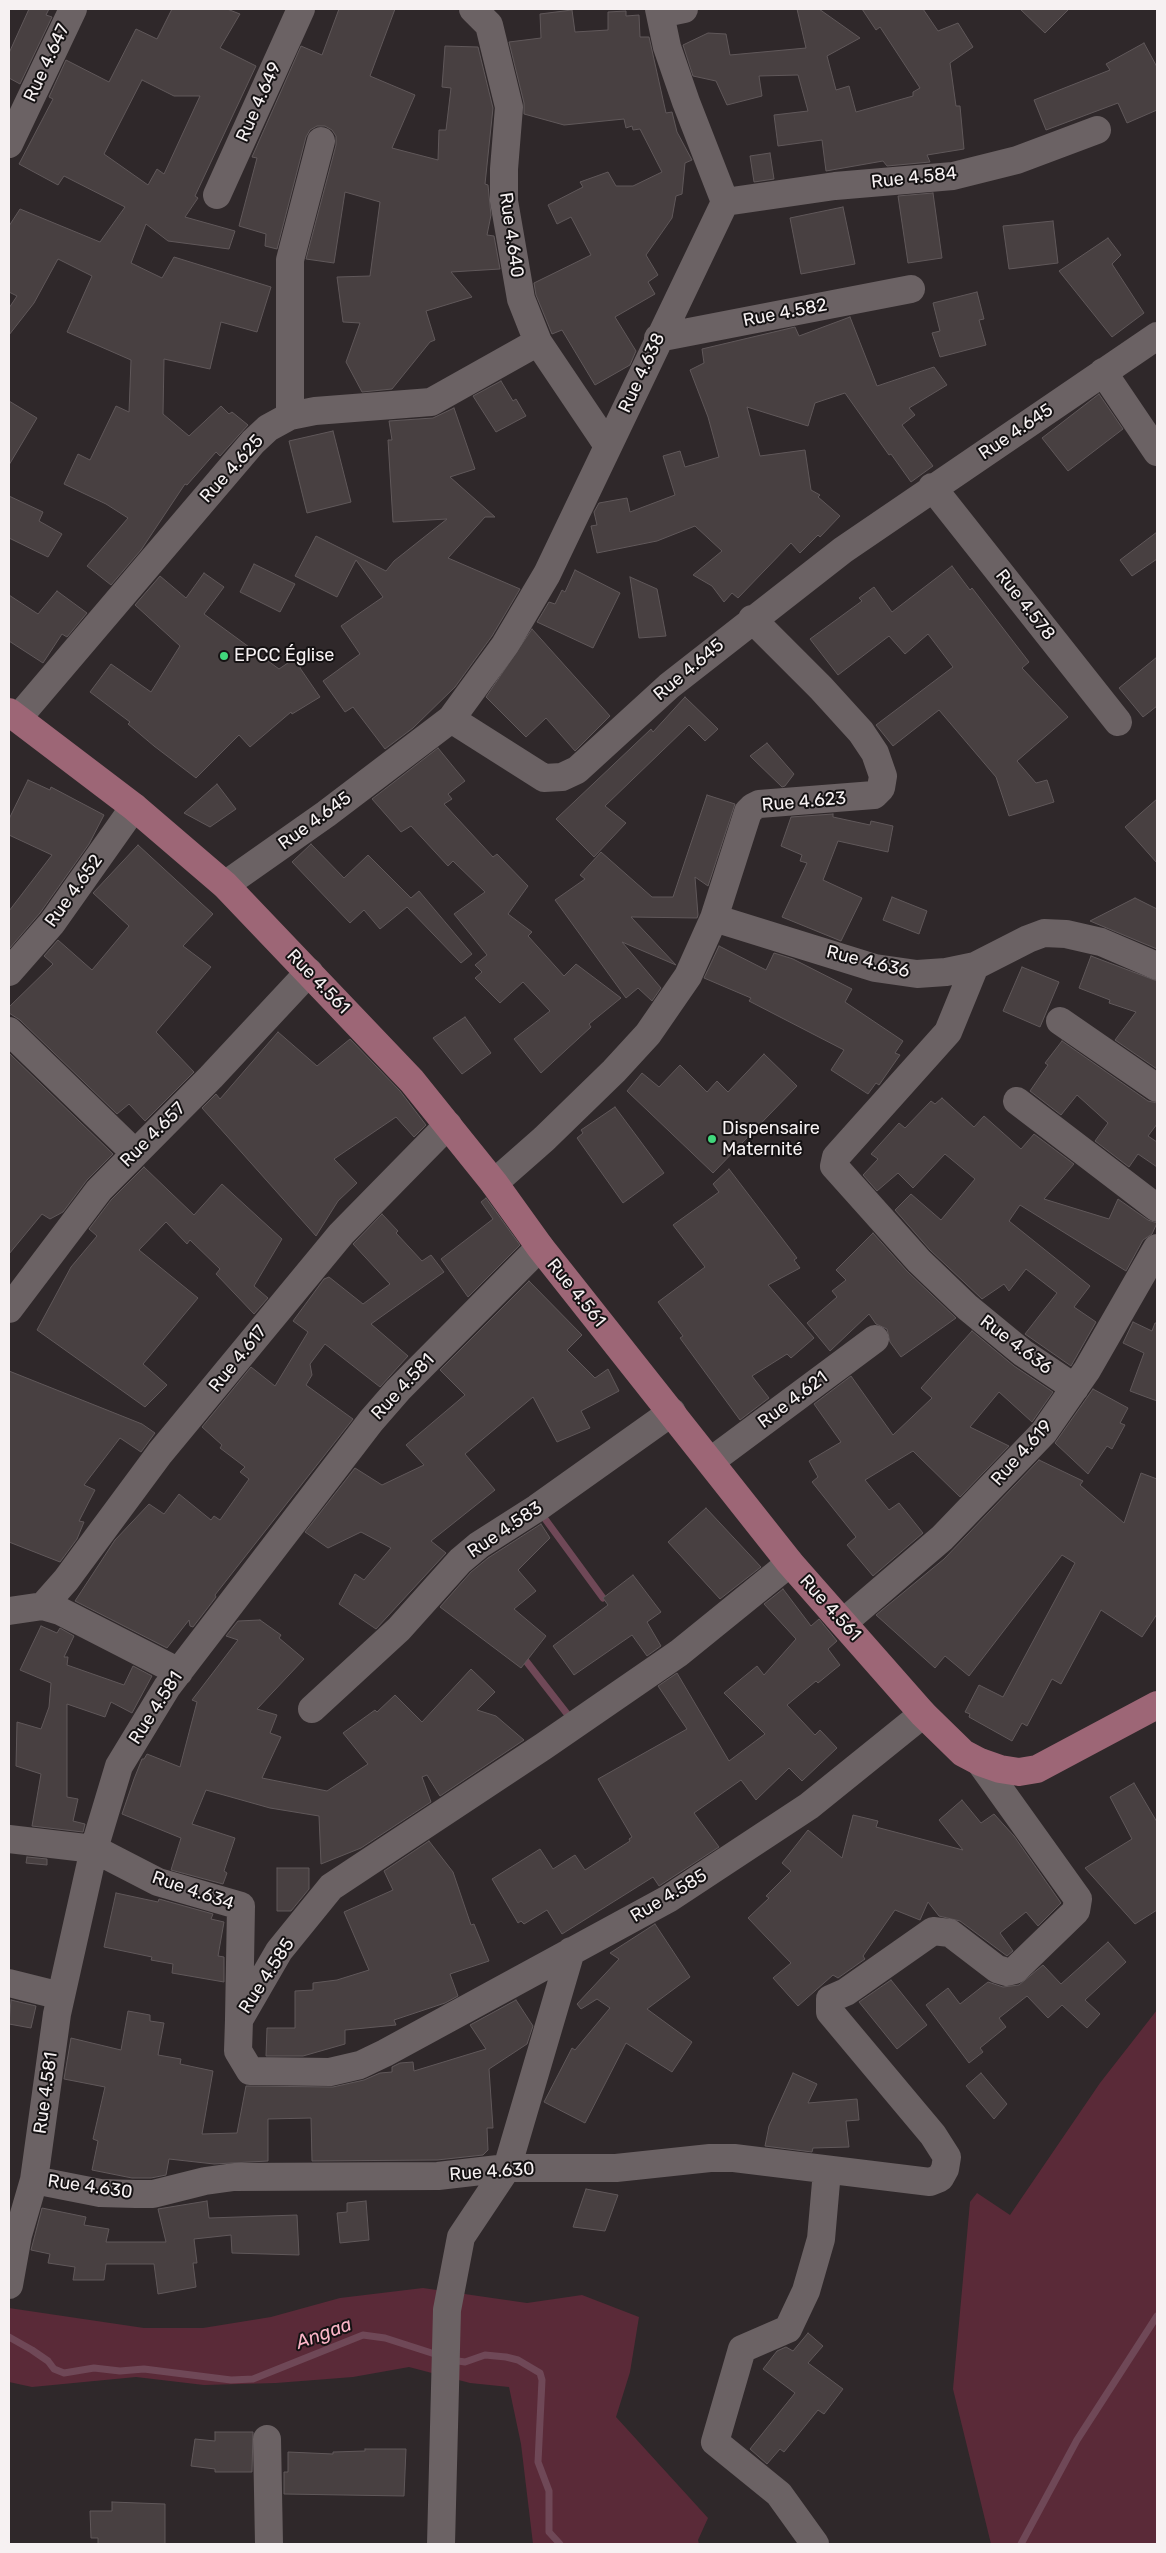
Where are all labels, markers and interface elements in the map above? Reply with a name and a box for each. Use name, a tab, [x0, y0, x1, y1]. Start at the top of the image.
street label: Rue 4.647	[20, 21, 74, 105]
street label: Rue 4.649	[232, 59, 286, 145]
street label: Rue 4.584	[870, 163, 958, 193]
street label: Rue 4.640	[494, 191, 528, 279]
street label: Rue 4.582	[741, 294, 829, 332]
street label: Rue 4.638	[614, 330, 670, 416]
street label: Rue 4.645	[975, 399, 1057, 465]
street label: Rue 4.625	[196, 430, 268, 508]
street label: Rue 4.578	[991, 565, 1059, 645]
street label: Rue 4.645	[649, 634, 729, 706]
place label: EPCC Église	[234, 645, 334, 667]
marker: EPCC Église	[218, 650, 230, 662]
street label: Rue 4.645	[274, 787, 356, 855]
street label: Rue 4.623	[761, 788, 847, 816]
street label: Rue 4.652	[40, 850, 108, 932]
street label: Rue 4.636	[824, 941, 912, 983]
street label: Rue 4.561	[282, 945, 354, 1019]
street label: Rue 4.657	[116, 1098, 190, 1172]
place label: Dispensaire Maternité	[722, 1118, 820, 1160]
marker: Dispensaire Maternité	[706, 1133, 718, 1145]
street label: Rue 4.561	[542, 1255, 610, 1331]
street label: Rue 4.636	[976, 1311, 1056, 1379]
street label: Rue 4.617	[205, 1321, 271, 1397]
street label: Rue 4.581	[367, 1350, 439, 1424]
street label: Rue 4.621	[754, 1367, 832, 1433]
street label: Rue 4.619	[987, 1416, 1057, 1490]
street label: Rue 4.583	[464, 1497, 546, 1563]
street label: Rue 4.561	[795, 1571, 865, 1645]
street label: Rue 4.581	[125, 1668, 187, 1748]
street label: Rue 4.585	[627, 1865, 711, 1927]
street label: Rue 4.634	[149, 1867, 237, 1915]
street label: Rue 4.585	[235, 1934, 299, 2018]
street label: Rue 4.581	[30, 2051, 62, 2135]
street label: Rue 4.630	[449, 2158, 535, 2186]
street label: Rue 4.630	[46, 2170, 134, 2204]
water label: Angaa	[293, 2313, 355, 2355]

